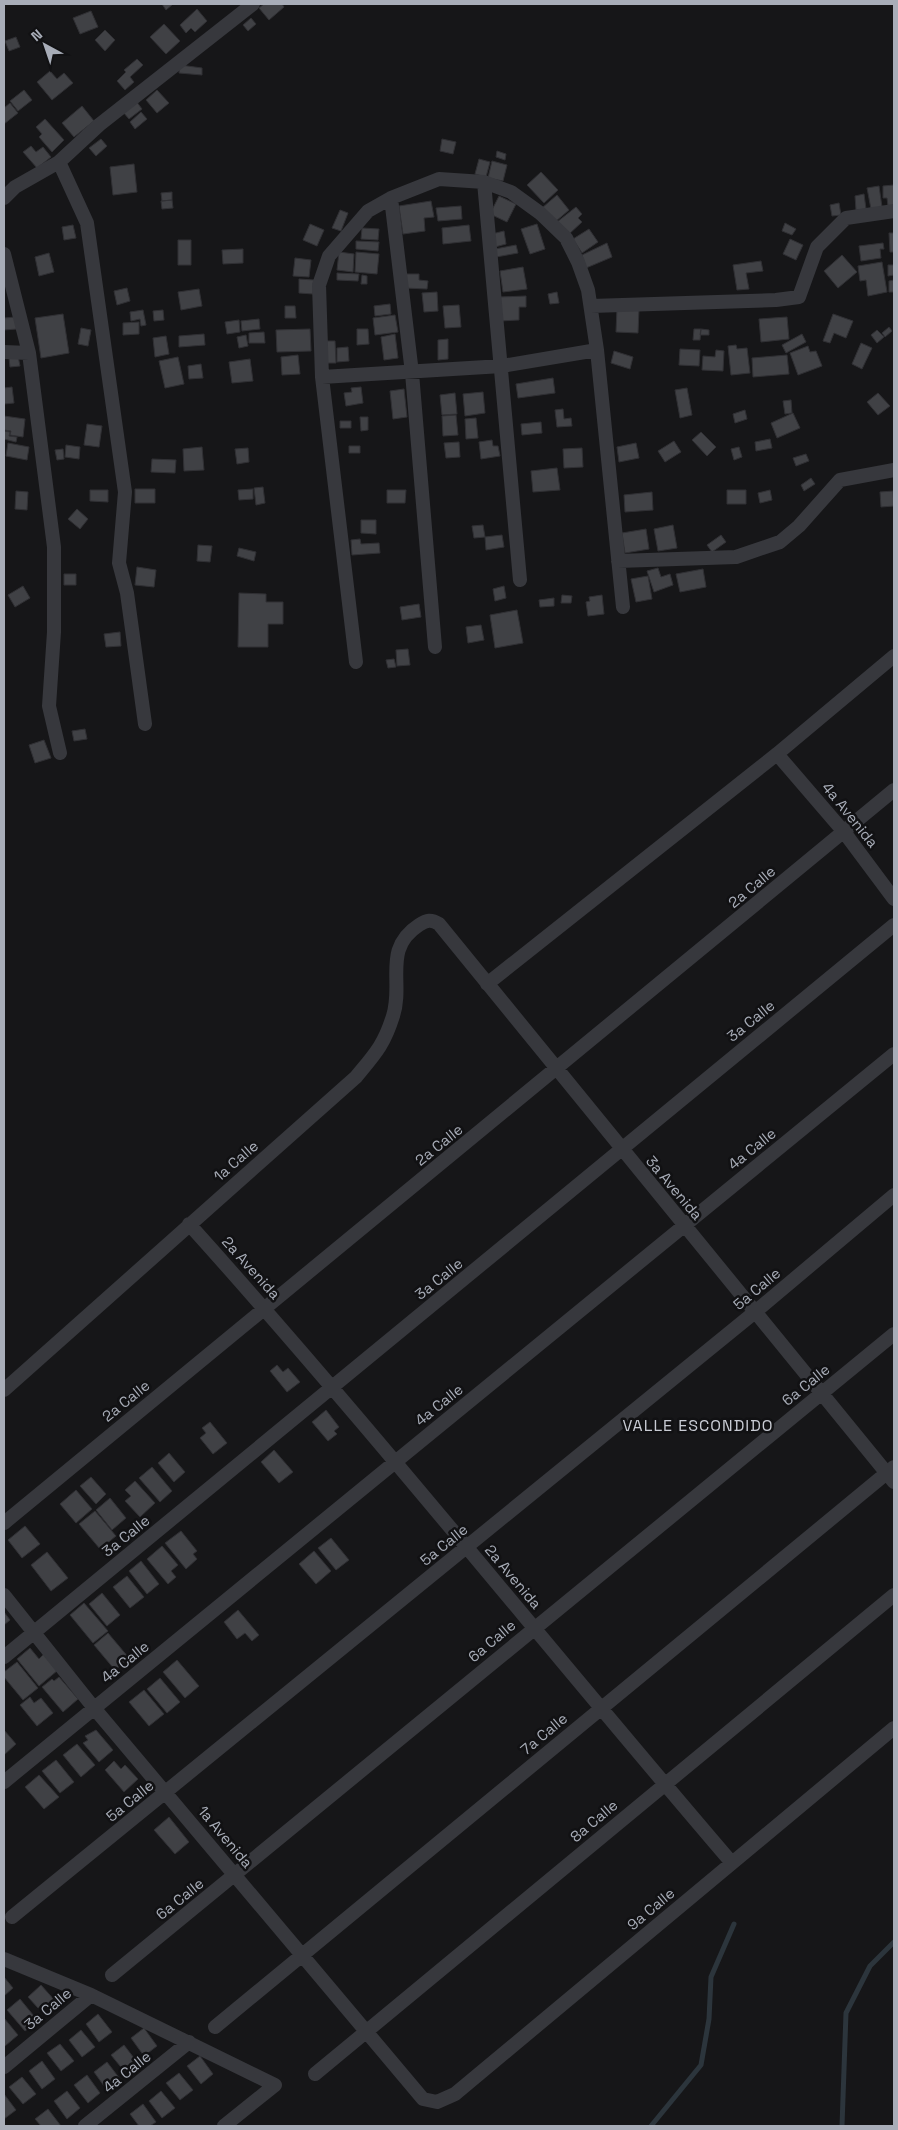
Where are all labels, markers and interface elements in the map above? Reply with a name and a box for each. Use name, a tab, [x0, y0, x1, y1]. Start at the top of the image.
north arrow	[20, 20, 70, 70]
text: N	[27, 25, 46, 45]
street label: 4a Avenida	[818, 778, 883, 852]
street label: 2a Calle	[724, 861, 779, 912]
street label: 3a Calle	[723, 996, 779, 1046]
street label: 2a Calle	[411, 1120, 467, 1170]
street label: 4a Calle	[724, 1123, 780, 1174]
street label: 1a Calle	[209, 1136, 262, 1185]
street label: 3a Avenida	[642, 1152, 707, 1224]
street label: 2a Avenida	[218, 1232, 285, 1303]
street label: 3a Calle	[411, 1254, 467, 1304]
street label: 5a Calle	[729, 1263, 784, 1314]
street label: 6a Calle	[778, 1359, 834, 1410]
street label: 2a Calle	[98, 1376, 154, 1426]
street label: 4a Calle	[411, 1379, 467, 1430]
district label: VALLE ESCONDIDO	[623, 1415, 773, 1436]
street label: 3a Calle	[98, 1511, 154, 1561]
street label: 5a Calle	[416, 1520, 471, 1570]
street label: 2a Avenida	[481, 1541, 546, 1613]
street label: 6a Calle	[464, 1615, 519, 1666]
street label: 4a Calle	[97, 1636, 153, 1687]
street label: 7a Calle	[516, 1708, 571, 1759]
street label: 5a Calle	[102, 1776, 157, 1826]
street label: 8a Calle	[566, 1795, 621, 1846]
street label: 1a Avenida	[194, 1802, 257, 1872]
street label: 6a Calle	[152, 1873, 208, 1924]
street label: 9a Calle	[623, 1883, 678, 1934]
street label: 3a Calle	[20, 1983, 75, 2034]
street label: 4a Calle	[99, 2046, 155, 2097]

